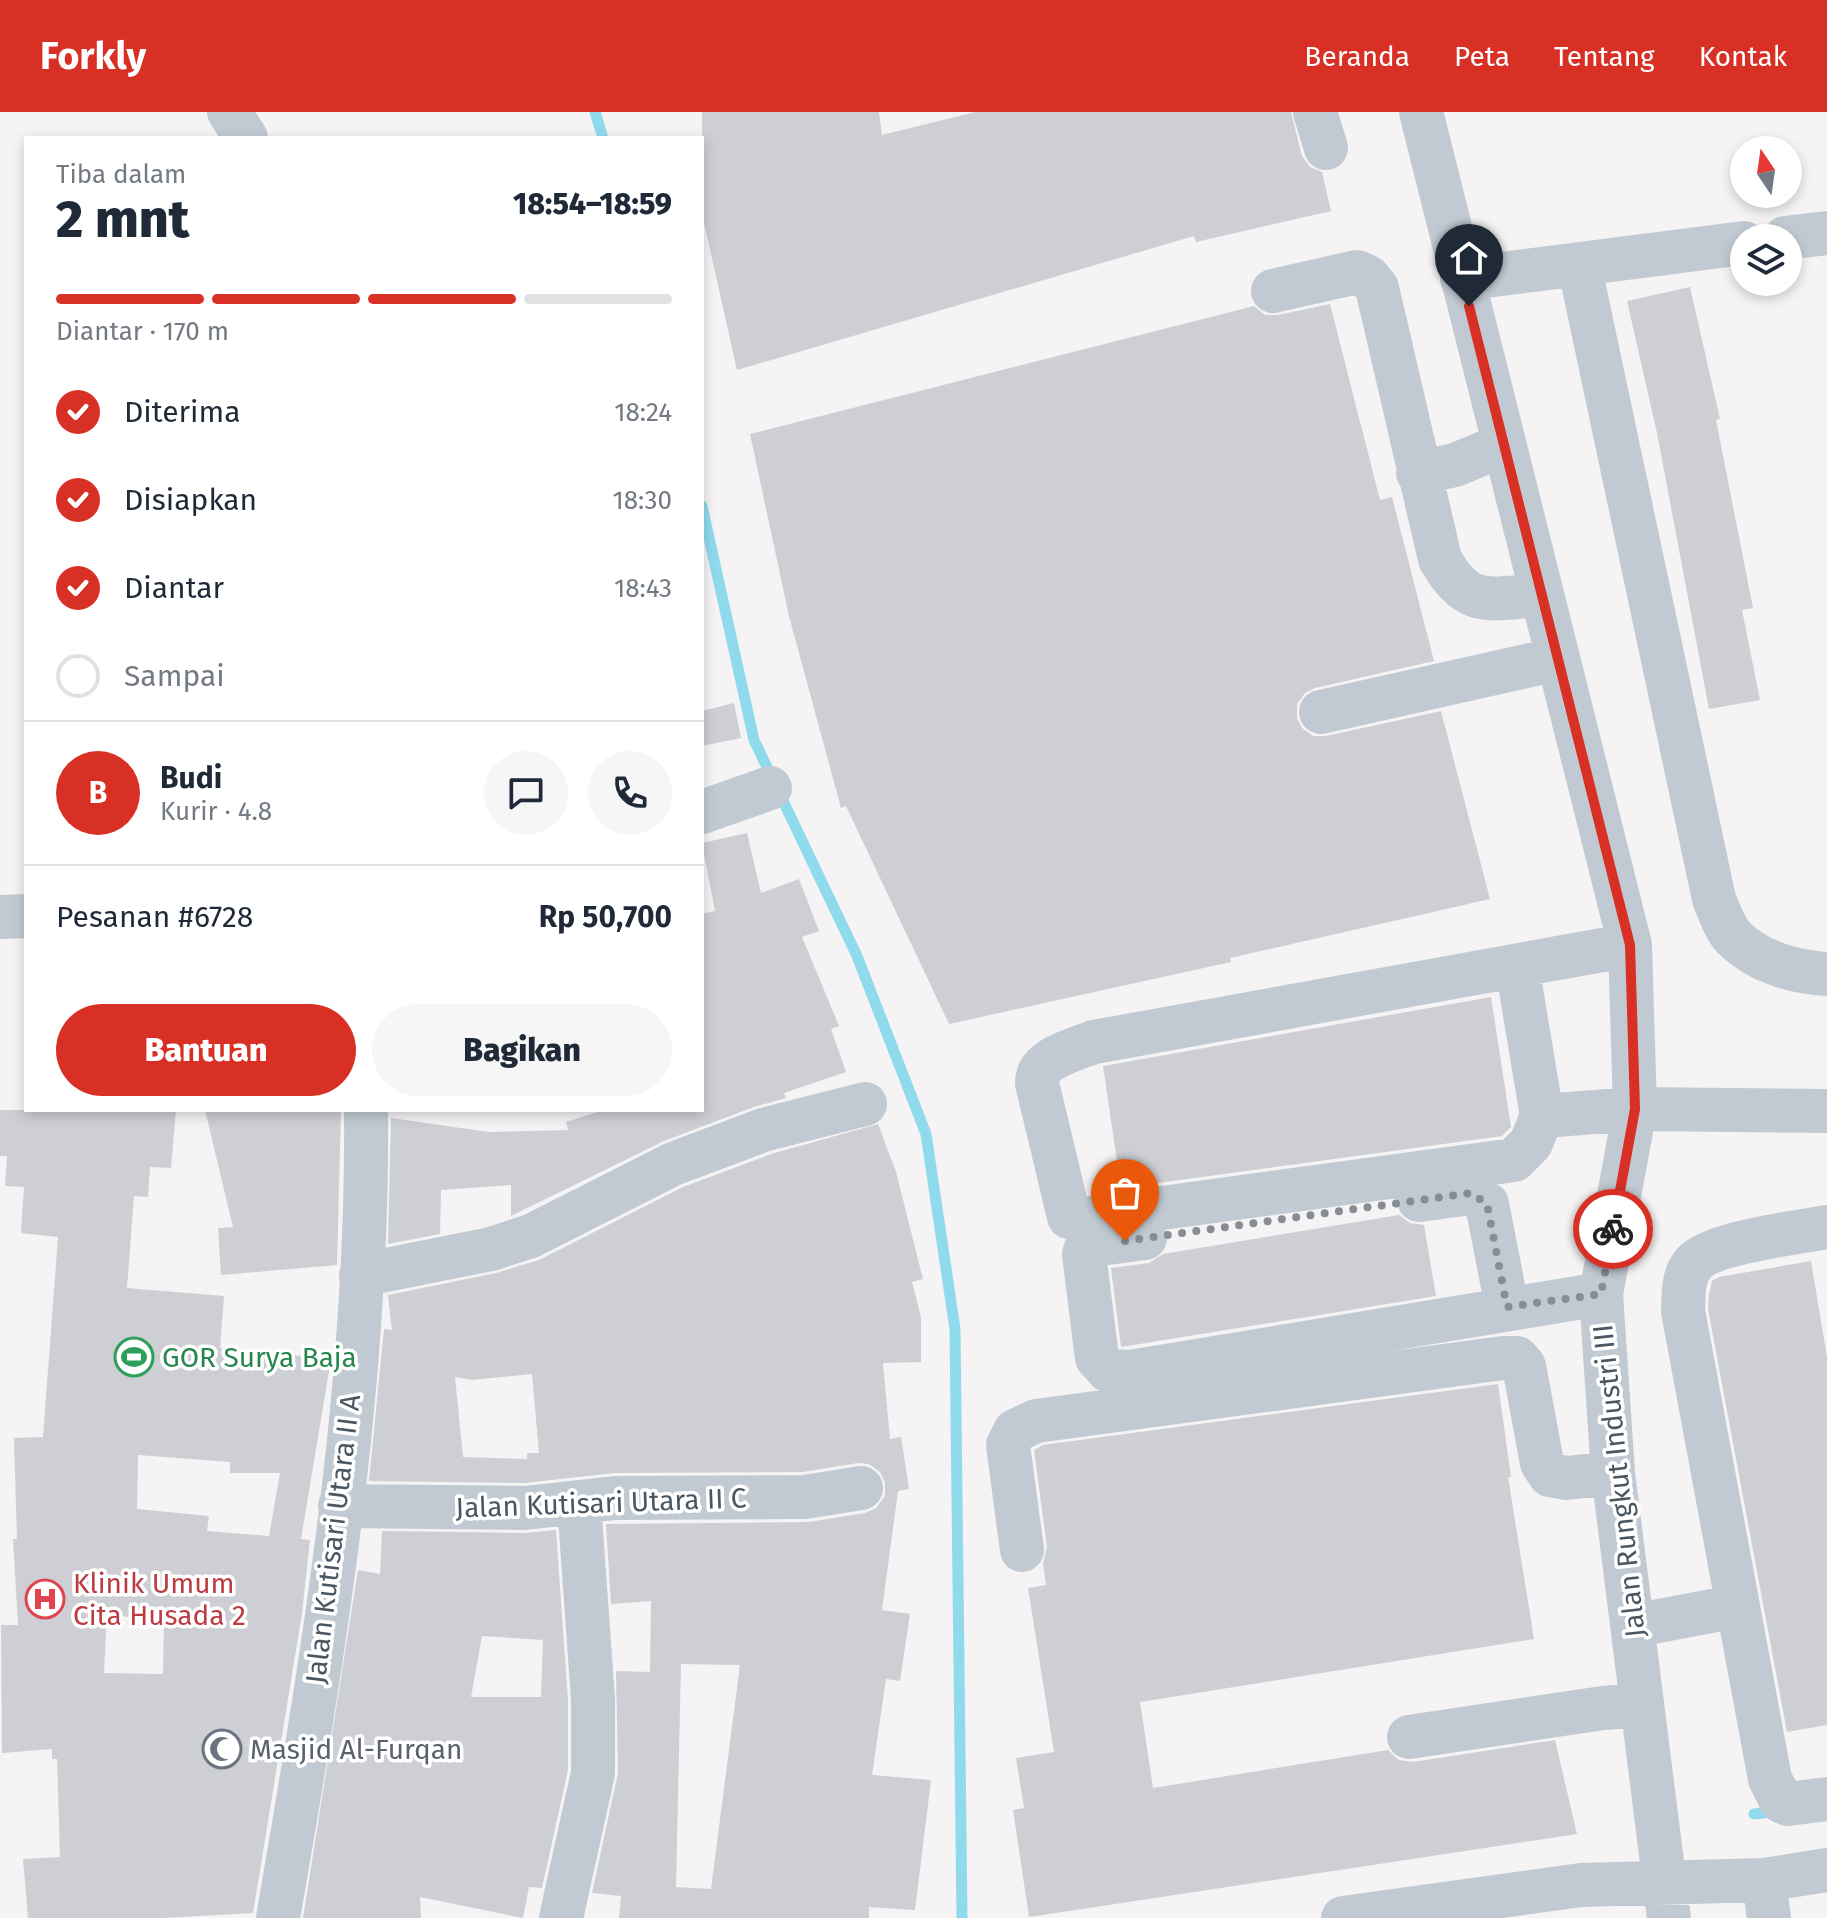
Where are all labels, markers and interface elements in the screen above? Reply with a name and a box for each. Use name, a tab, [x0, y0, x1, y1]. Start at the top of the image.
text: Forkly	[40, 33, 146, 79]
text: Beranda	[1304, 40, 1410, 73]
text: Peta	[1454, 40, 1510, 73]
text: Tentang	[1554, 40, 1655, 73]
text: Kontak	[1699, 40, 1787, 73]
north arrow	[1730, 136, 1802, 208]
map controls	[1730, 136, 1802, 296]
text: Tiba dalam	[56, 159, 186, 190]
text: 18:54–18:59	[513, 186, 672, 222]
text: 2 mnt	[56, 188, 189, 251]
pin	[1435, 224, 1503, 306]
button: layers	[1730, 224, 1802, 296]
icon: home	[1447, 236, 1491, 280]
text: Diantar · 170 m	[56, 316, 229, 347]
icon: check	[56, 390, 100, 434]
text: Diterima	[124, 394, 241, 430]
text: 18:24	[614, 397, 672, 428]
icon: check	[56, 478, 100, 522]
text: Disiapkan	[124, 482, 257, 518]
text: 18:30	[612, 485, 672, 516]
icon: check	[56, 566, 100, 610]
text: Diantar	[124, 570, 224, 606]
text: 18:43	[614, 573, 672, 604]
text: Sampai	[124, 658, 225, 694]
button: chat	[484, 751, 568, 835]
button: phone	[588, 751, 672, 835]
text: Budi	[160, 760, 222, 796]
text: B	[89, 775, 107, 811]
text: Kurir · 4.8	[160, 796, 272, 827]
text: Pesanan #6728	[56, 899, 253, 935]
text: Rp 50,700	[539, 899, 672, 935]
button: Bantuan	[56, 1004, 356, 1096]
button: Bagikan	[372, 1004, 672, 1096]
pin	[1091, 1159, 1159, 1241]
icon: bag	[1103, 1171, 1147, 1215]
courier	[1573, 1189, 1653, 1269]
icon: bike	[1591, 1207, 1635, 1251]
street label: Jalan Rungkut Industri III	[1586, 1323, 1652, 1639]
sports icon: GOR Surya Baja	[113, 1336, 155, 1378]
place label: GOR Surya Baja	[162, 1341, 357, 1374]
street label: Jalan Kutisari Utara II A	[299, 1392, 367, 1686]
street label: Jalan Kutisari Utara II C	[455, 1481, 747, 1525]
place label: Klinik Umum Cita Husada 2	[73, 1567, 246, 1632]
hospital icon: Klinik Umum Cita Husada 2	[24, 1578, 66, 1620]
mosque icon: Masjid Al-Furqan	[201, 1728, 243, 1770]
place label: Masjid Al-Furqan	[250, 1733, 462, 1766]

